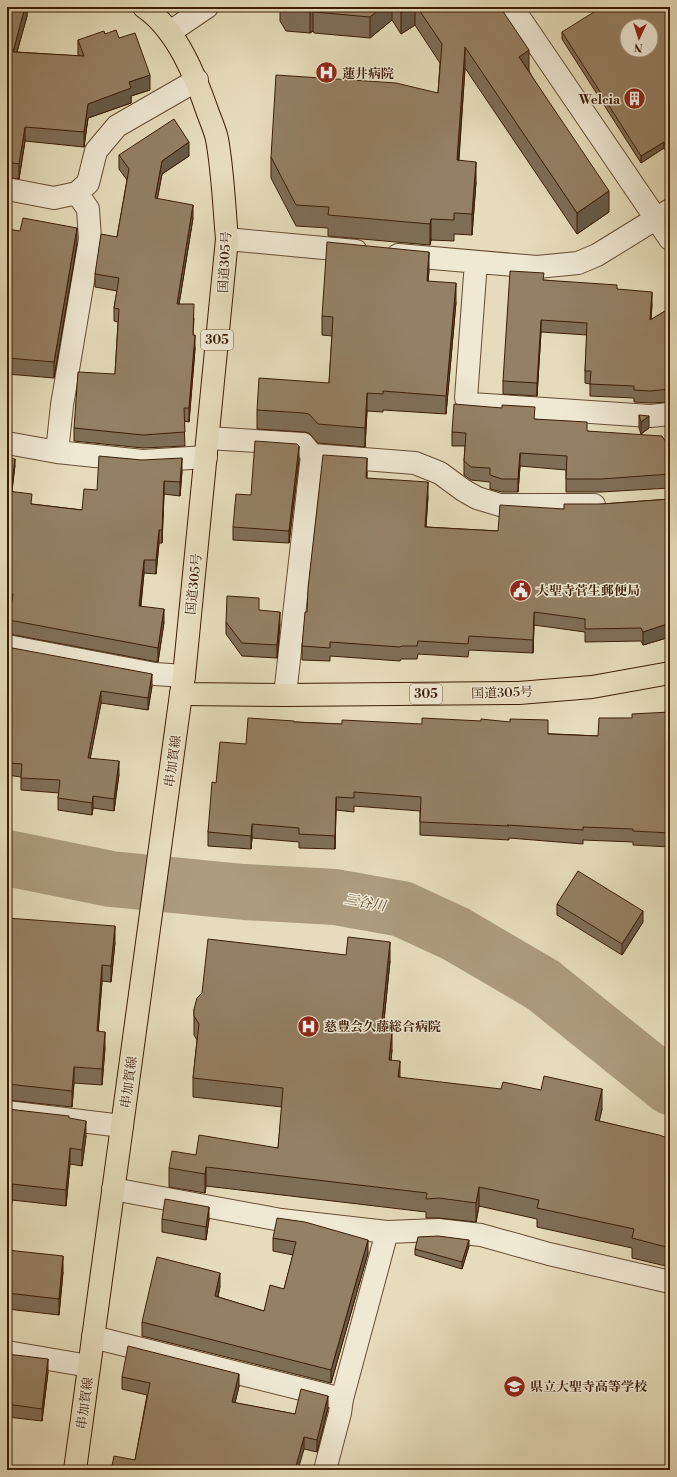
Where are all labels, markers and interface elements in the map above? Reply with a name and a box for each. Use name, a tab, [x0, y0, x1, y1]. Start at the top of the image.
north arrow	[619, 18, 659, 58]
text: N	[633, 40, 643, 54]
hospital icon: 蓮井病院	[314, 60, 340, 86]
place label: 蓮井病院	[342, 66, 394, 82]
building icon: Welcia	[622, 86, 648, 112]
place label: Welcia	[578, 92, 621, 108]
street label: 国道305号	[215, 231, 235, 293]
road number: 305	[201, 330, 233, 350]
street label: 国道305号	[183, 552, 205, 616]
public building icon: 大聖寺菅生郵便局	[507, 577, 533, 603]
place label: 大聖寺菅生郵便局	[536, 583, 640, 599]
road number: 305	[410, 684, 442, 704]
street label: 国道305号	[471, 684, 533, 702]
street label: 串加賀線	[161, 734, 185, 788]
water label: 三谷川	[343, 890, 389, 916]
hospital icon: 慈豊会久藤総合病院	[296, 1013, 322, 1039]
place label: 慈豊会久藤総合病院	[324, 1019, 441, 1035]
street label: 串加賀線	[117, 1055, 141, 1109]
school or university icon: 県立大聖寺高等学校	[502, 1373, 528, 1399]
street label: 串加賀線	[73, 1376, 97, 1430]
place label: 県立大聖寺高等学校	[530, 1379, 648, 1395]

